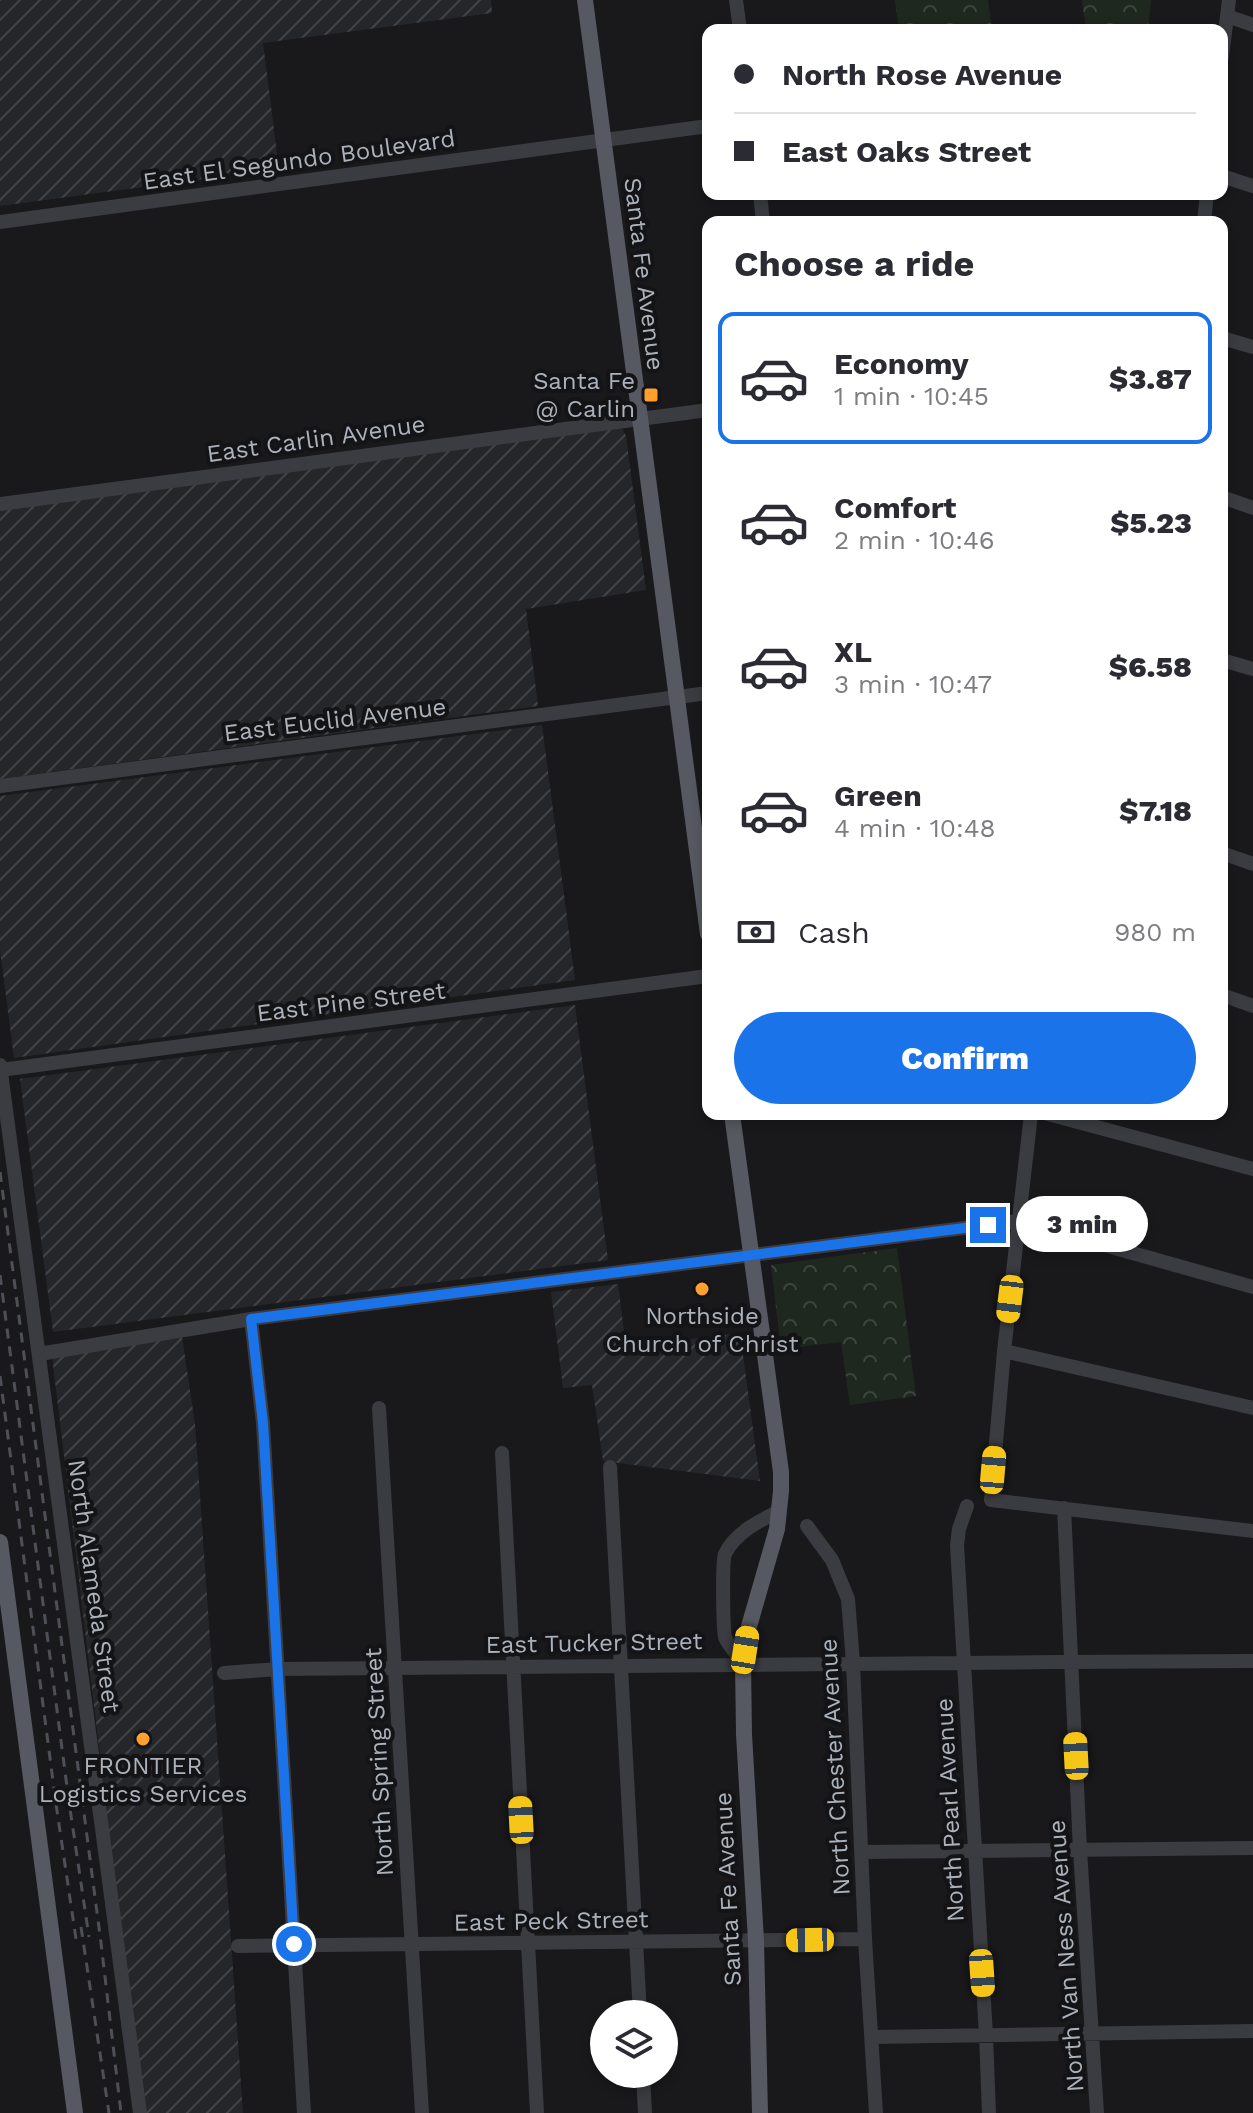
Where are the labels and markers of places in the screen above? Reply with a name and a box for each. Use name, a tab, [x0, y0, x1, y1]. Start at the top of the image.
place label: Santa Fe @ Carlin	[533, 367, 635, 423]
marker: Santa Fe @ Carlin	[642, 386, 660, 404]
marker: Northside Church of Christ	[693, 1280, 711, 1298]
place label: Northside Church of Christ	[605, 1302, 799, 1358]
marker: FRONTIER Logistics Services	[134, 1730, 152, 1748]
place label: FRONTIER Logistics Services	[39, 1752, 247, 1808]

